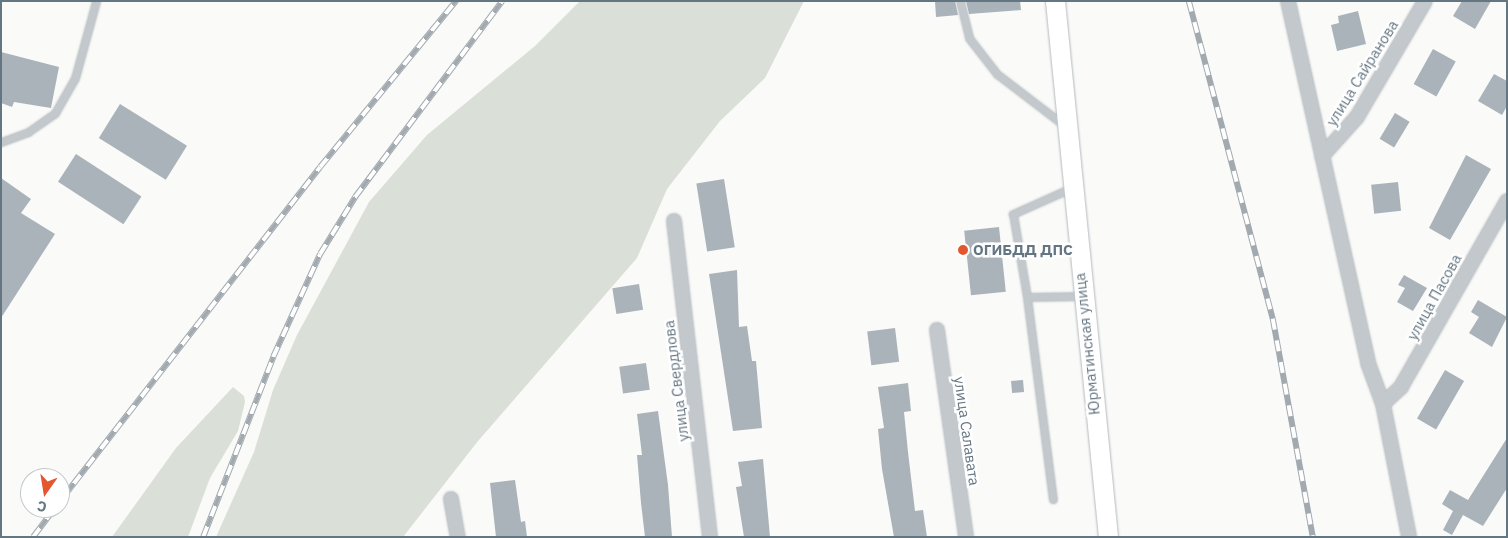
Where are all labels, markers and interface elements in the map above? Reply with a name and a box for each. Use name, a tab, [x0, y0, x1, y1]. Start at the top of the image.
street label: улица Сайранова	[1322, 17, 1402, 129]
place label: ОГИБДД ДПС	[973, 241, 1073, 259]
marker: ОГИБДД ДПС	[957, 244, 969, 256]
street label: улица Пасова	[1403, 251, 1465, 343]
street label: Юрматинская улица	[1071, 272, 1103, 416]
street label: улица Свердлова	[660, 319, 692, 443]
street label: улица Салавата	[950, 375, 984, 487]
north arrow	[20, 468, 70, 518]
text: С	[35, 497, 48, 516]

